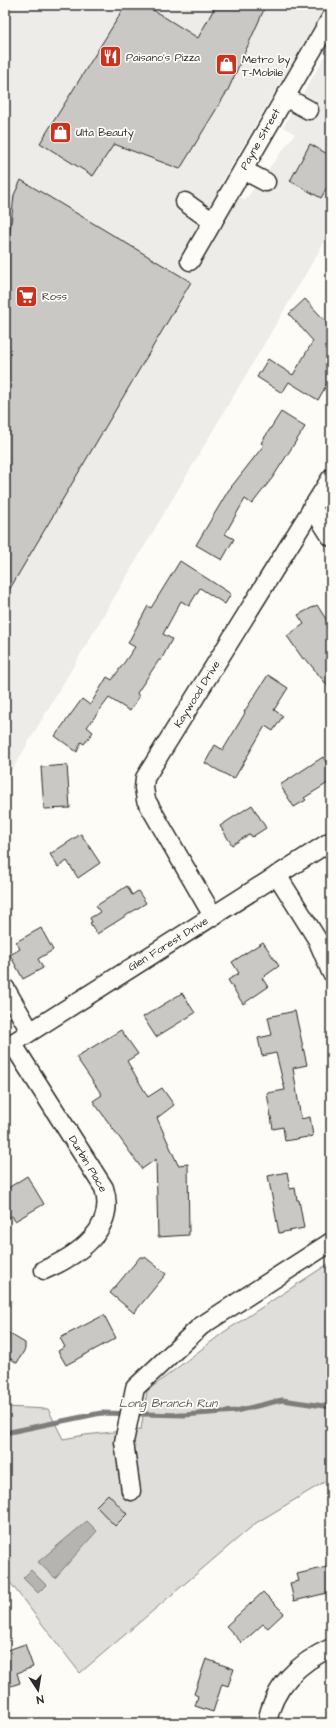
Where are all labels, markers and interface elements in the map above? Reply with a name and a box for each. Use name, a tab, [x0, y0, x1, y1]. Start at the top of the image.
restaurant icon: Paisano's Pizza	[98, 44, 124, 70]
place label: Paisano's Pizza	[126, 50, 200, 65]
shop icon: Metro by T-Mobile	[213, 52, 239, 78]
place label: Metro by T-Mobile	[242, 52, 290, 80]
street label: Payne Street	[236, 105, 285, 173]
shop icon: Ulta Beauty	[48, 119, 74, 145]
place label: Ulta Beauty	[76, 125, 134, 141]
supermarket icon: Ross	[13, 283, 39, 309]
place label: Ross	[42, 289, 68, 304]
street label: Kaywood Drive	[170, 658, 224, 731]
street label: Glen Forest Drive	[125, 913, 211, 975]
street label: Durbin Place	[65, 1133, 111, 1195]
water label: Long Branch Run	[119, 1395, 218, 1413]
north arrow	[18, 1670, 58, 1710]
text: N	[35, 1691, 45, 1707]

